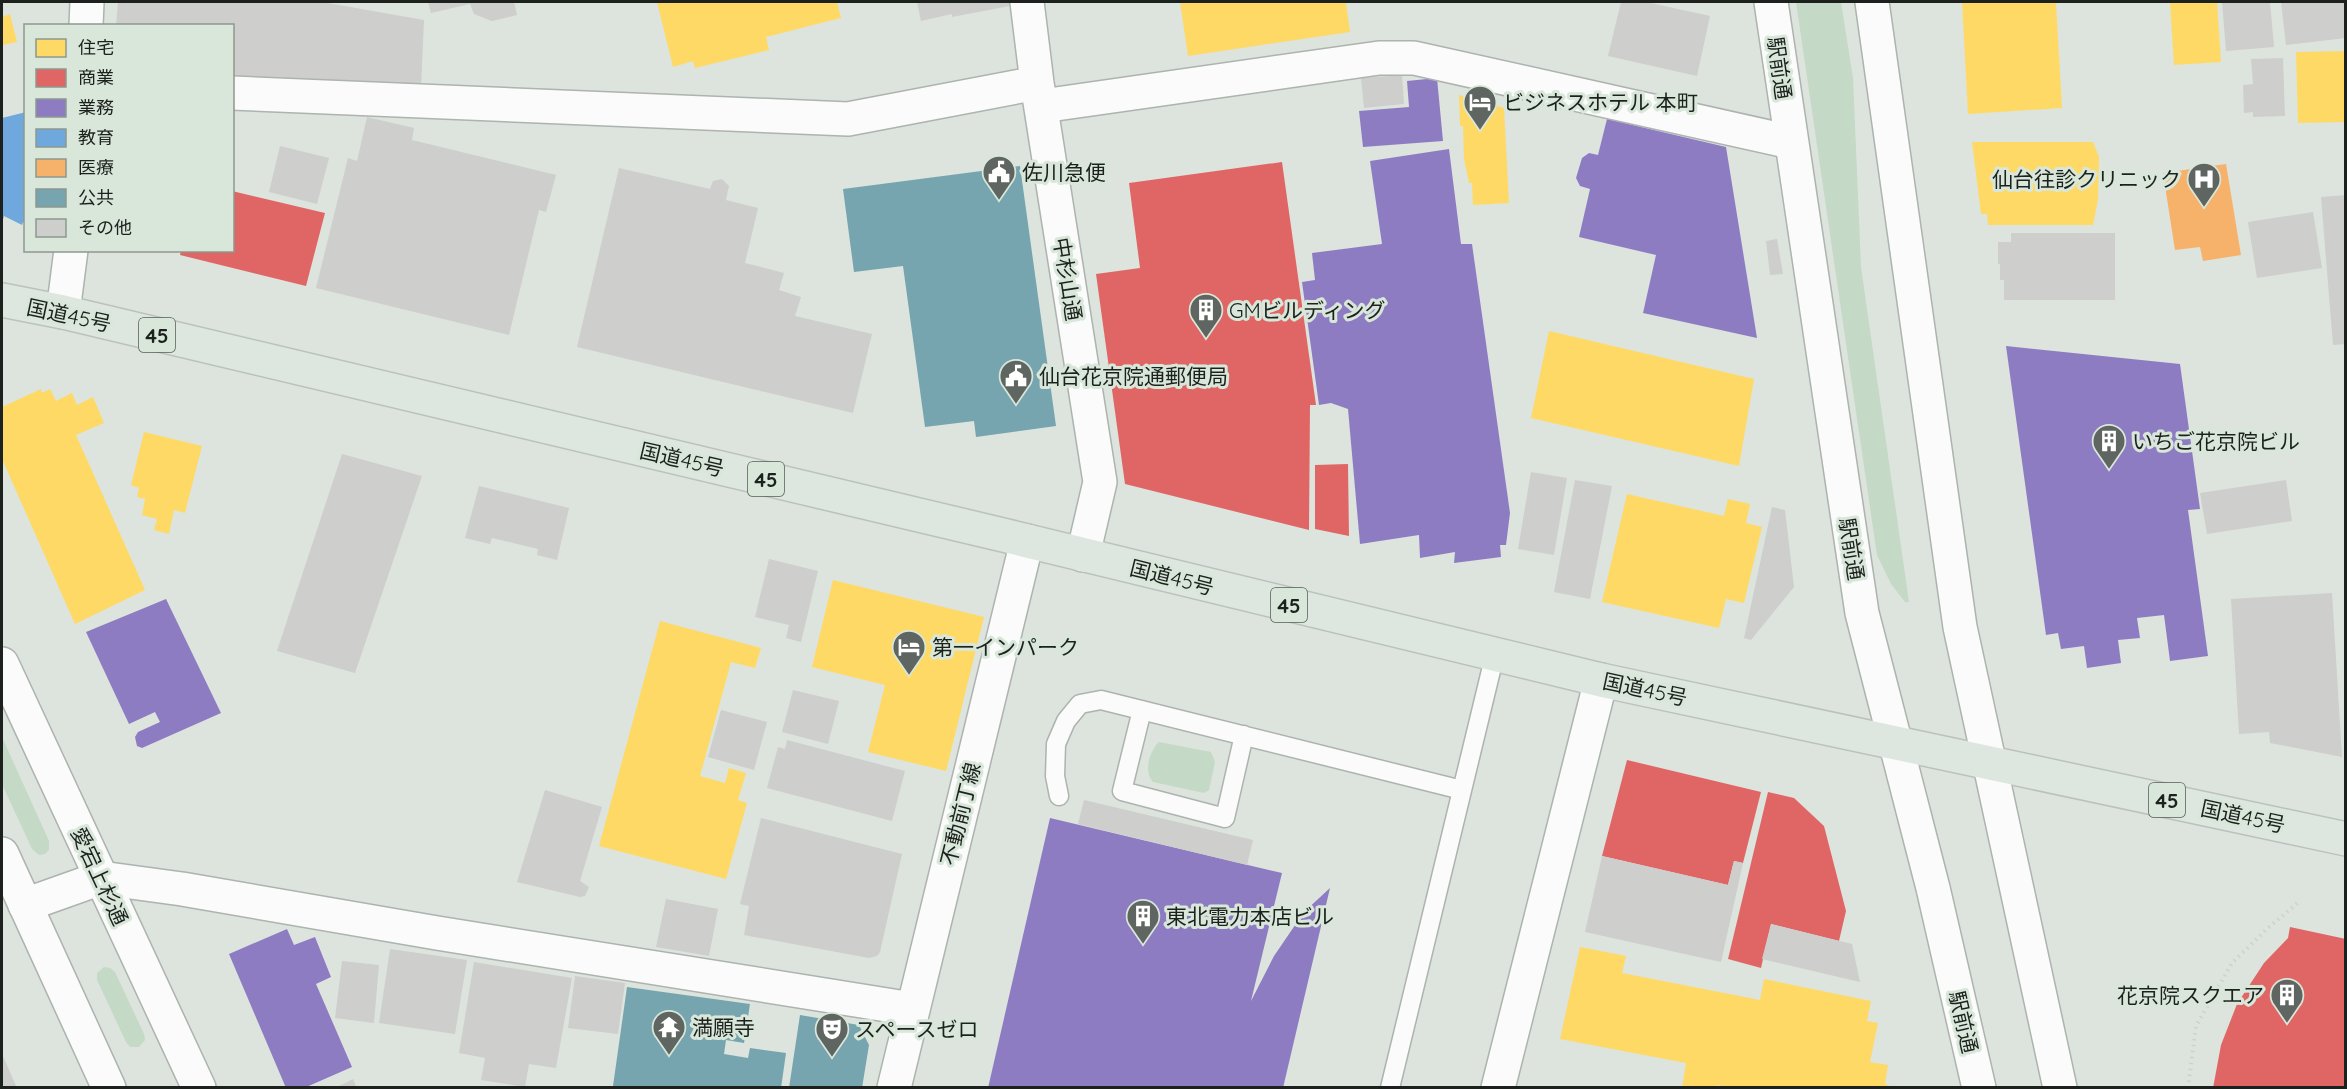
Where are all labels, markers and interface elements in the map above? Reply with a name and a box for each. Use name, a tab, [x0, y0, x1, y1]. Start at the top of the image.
legend	[24, 24, 234, 252]
street label: 駅前通	[1763, 35, 1797, 101]
text: 住宅	[78, 36, 114, 59]
text: 商業	[78, 66, 114, 89]
hotel icon: ビジネスホテル 本町	[1462, 84, 1498, 131]
place label: ビジネスホテル 本町	[1503, 89, 1698, 115]
text: 業務	[78, 96, 114, 119]
text: 教育	[78, 126, 114, 149]
public building icon: 佐川急便	[981, 154, 1017, 201]
text: 医療	[78, 156, 114, 179]
place label: 佐川急便	[1022, 159, 1106, 185]
hospital icon: 仙台往診クリニック	[2186, 161, 2222, 208]
place label: 仙台往診クリニック	[1992, 166, 2181, 192]
text: 公共	[78, 186, 114, 209]
text: その他	[78, 216, 132, 239]
street label: 中杉山通	[1049, 235, 1087, 323]
building icon: GMビルディング	[1188, 292, 1224, 339]
street label: 国道45号	[24, 293, 114, 337]
place label: GMビルディング	[1229, 297, 1386, 323]
road number: 45	[139, 318, 175, 352]
public building icon: 仙台花京院通郵便局	[998, 358, 1034, 405]
place label: 仙台花京院通郵便局	[1039, 363, 1228, 389]
building icon: いちご花京院ビル	[2091, 423, 2127, 470]
place label: いちご花京院ビル	[2132, 428, 2300, 454]
street label: 国道45号	[637, 437, 727, 481]
road number: 45	[748, 462, 784, 496]
street label: 駅前通	[1834, 516, 1870, 582]
street label: 国道45号	[1127, 554, 1217, 600]
road number: 45	[1271, 588, 1307, 622]
hotel icon: 第一インパーク	[891, 629, 927, 676]
place label: 第一インパーク	[932, 634, 1079, 660]
street label: 国道45号	[1600, 667, 1690, 711]
street label: 不動前丁線	[935, 760, 985, 868]
road number: 45	[2149, 783, 2185, 817]
street label: 国道45号	[2198, 794, 2288, 838]
street label: 愛宕上杉通	[66, 823, 134, 929]
building icon: 東北電力本店ビル	[1125, 898, 1161, 945]
place label: 東北電力本店ビル	[1166, 903, 1334, 929]
building icon: 花京院スクエア	[2269, 977, 2305, 1024]
place label: 花京院スクエア	[2117, 982, 2264, 1008]
street label: 駅前通	[1944, 988, 1984, 1056]
temple icon: 満願寺	[651, 1009, 687, 1056]
theatre icon: スペースゼロ	[814, 1011, 850, 1058]
place label: 満願寺	[692, 1014, 755, 1040]
place label: スペースゼロ	[855, 1016, 978, 1042]

